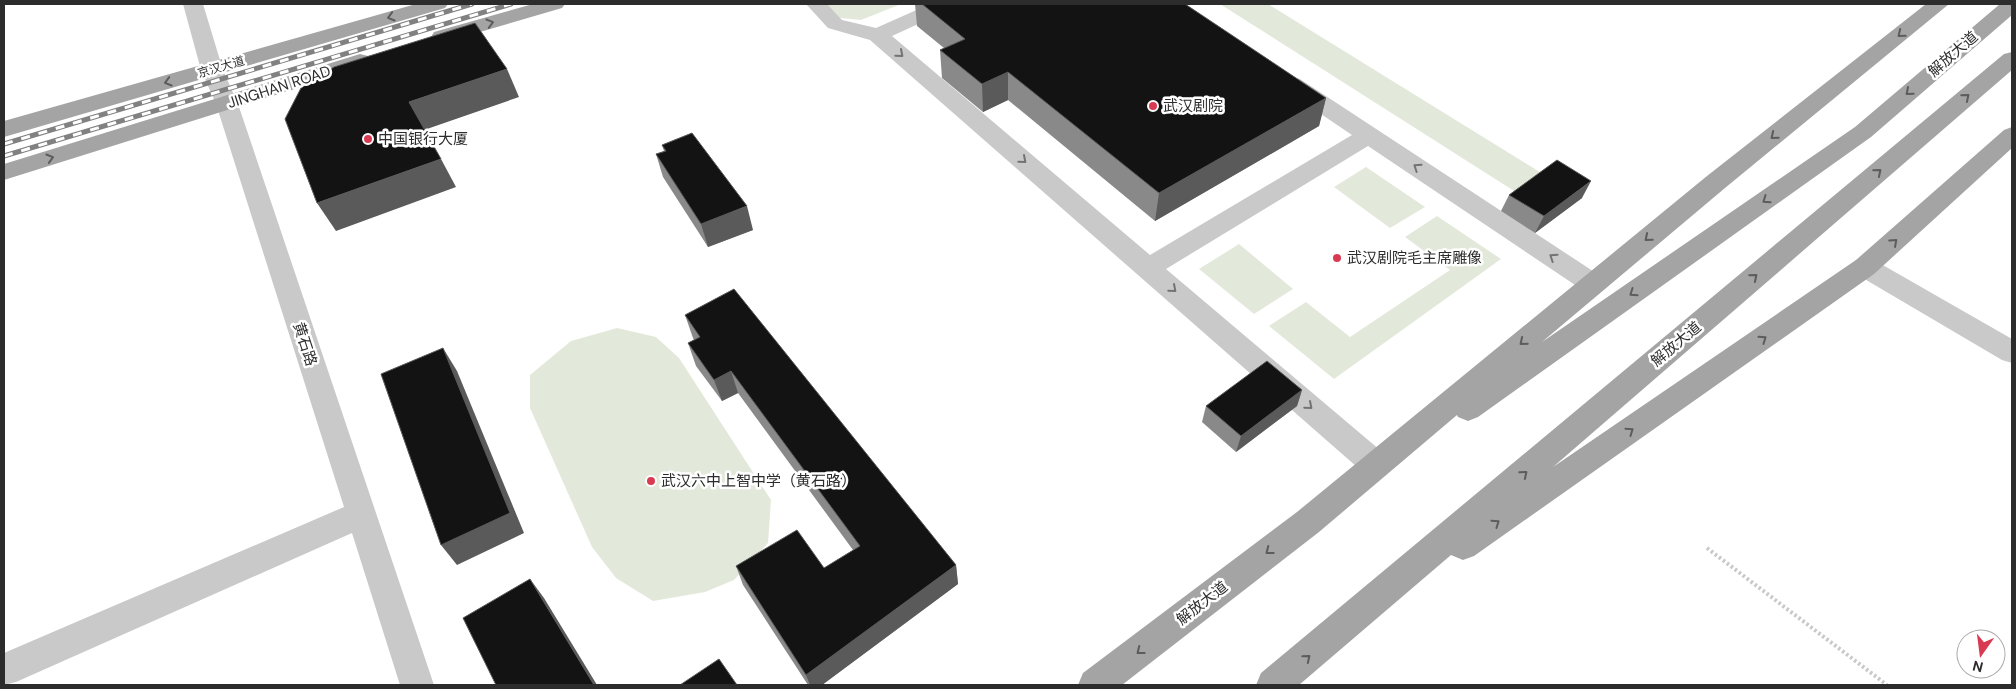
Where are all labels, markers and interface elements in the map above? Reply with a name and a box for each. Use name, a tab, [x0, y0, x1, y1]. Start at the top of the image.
one-way arrow	[387, 12, 396, 22]
one-way arrow	[486, 18, 494, 28]
street label: 解放大道	[1924, 27, 1982, 81]
one-way arrow	[1898, 29, 1907, 37]
one-way arrow	[894, 48, 903, 57]
street label: 京汉大道	[196, 53, 246, 81]
street label: JINGHAN ROAD	[225, 61, 333, 113]
one-way arrow	[164, 77, 172, 87]
one-way arrow	[1905, 87, 1914, 96]
one-way arrow	[1961, 94, 1970, 103]
place label: 武汉剧院	[1163, 96, 1223, 116]
marker: 武汉剧院	[1147, 100, 1159, 112]
place label: 中国银行大厦	[378, 129, 468, 149]
one-way arrow	[1771, 130, 1780, 138]
marker: 中国银行大厦	[362, 133, 374, 145]
one-way arrow	[46, 153, 54, 163]
one-way arrow	[1017, 154, 1026, 162]
one-way arrow	[1413, 164, 1423, 173]
one-way arrow	[1872, 169, 1881, 178]
one-way arrow	[1762, 194, 1771, 203]
one-way arrow	[1645, 233, 1654, 241]
one-way arrow	[1888, 239, 1897, 248]
place label: 武汉剧院毛主席雕像	[1347, 248, 1482, 268]
marker: 武汉剧院毛主席雕像	[1331, 252, 1343, 264]
one-way arrow	[1549, 254, 1558, 263]
one-way arrow	[1748, 275, 1757, 283]
one-way arrow	[1167, 283, 1176, 292]
one-way arrow	[1629, 287, 1638, 296]
street label: 解放大道	[1647, 317, 1705, 371]
street label: 黄石路	[289, 320, 321, 368]
one-way arrow	[1758, 336, 1767, 345]
one-way arrow	[1520, 337, 1529, 345]
one-way arrow	[1303, 400, 1312, 409]
one-way arrow	[1624, 428, 1633, 437]
place label: 武汉六中上智中学（黄石路）	[661, 471, 856, 491]
one-way arrow	[1518, 471, 1527, 479]
marker: 武汉六中上智中学（黄石路）	[645, 475, 657, 487]
one-way arrow	[1490, 520, 1500, 529]
one-way arrow	[1266, 546, 1275, 554]
street label: 解放大道	[1172, 577, 1232, 629]
north arrow	[1956, 629, 2006, 679]
one-way arrow	[1137, 645, 1146, 653]
one-way arrow	[1301, 654, 1310, 663]
text: N	[1971, 657, 1985, 677]

